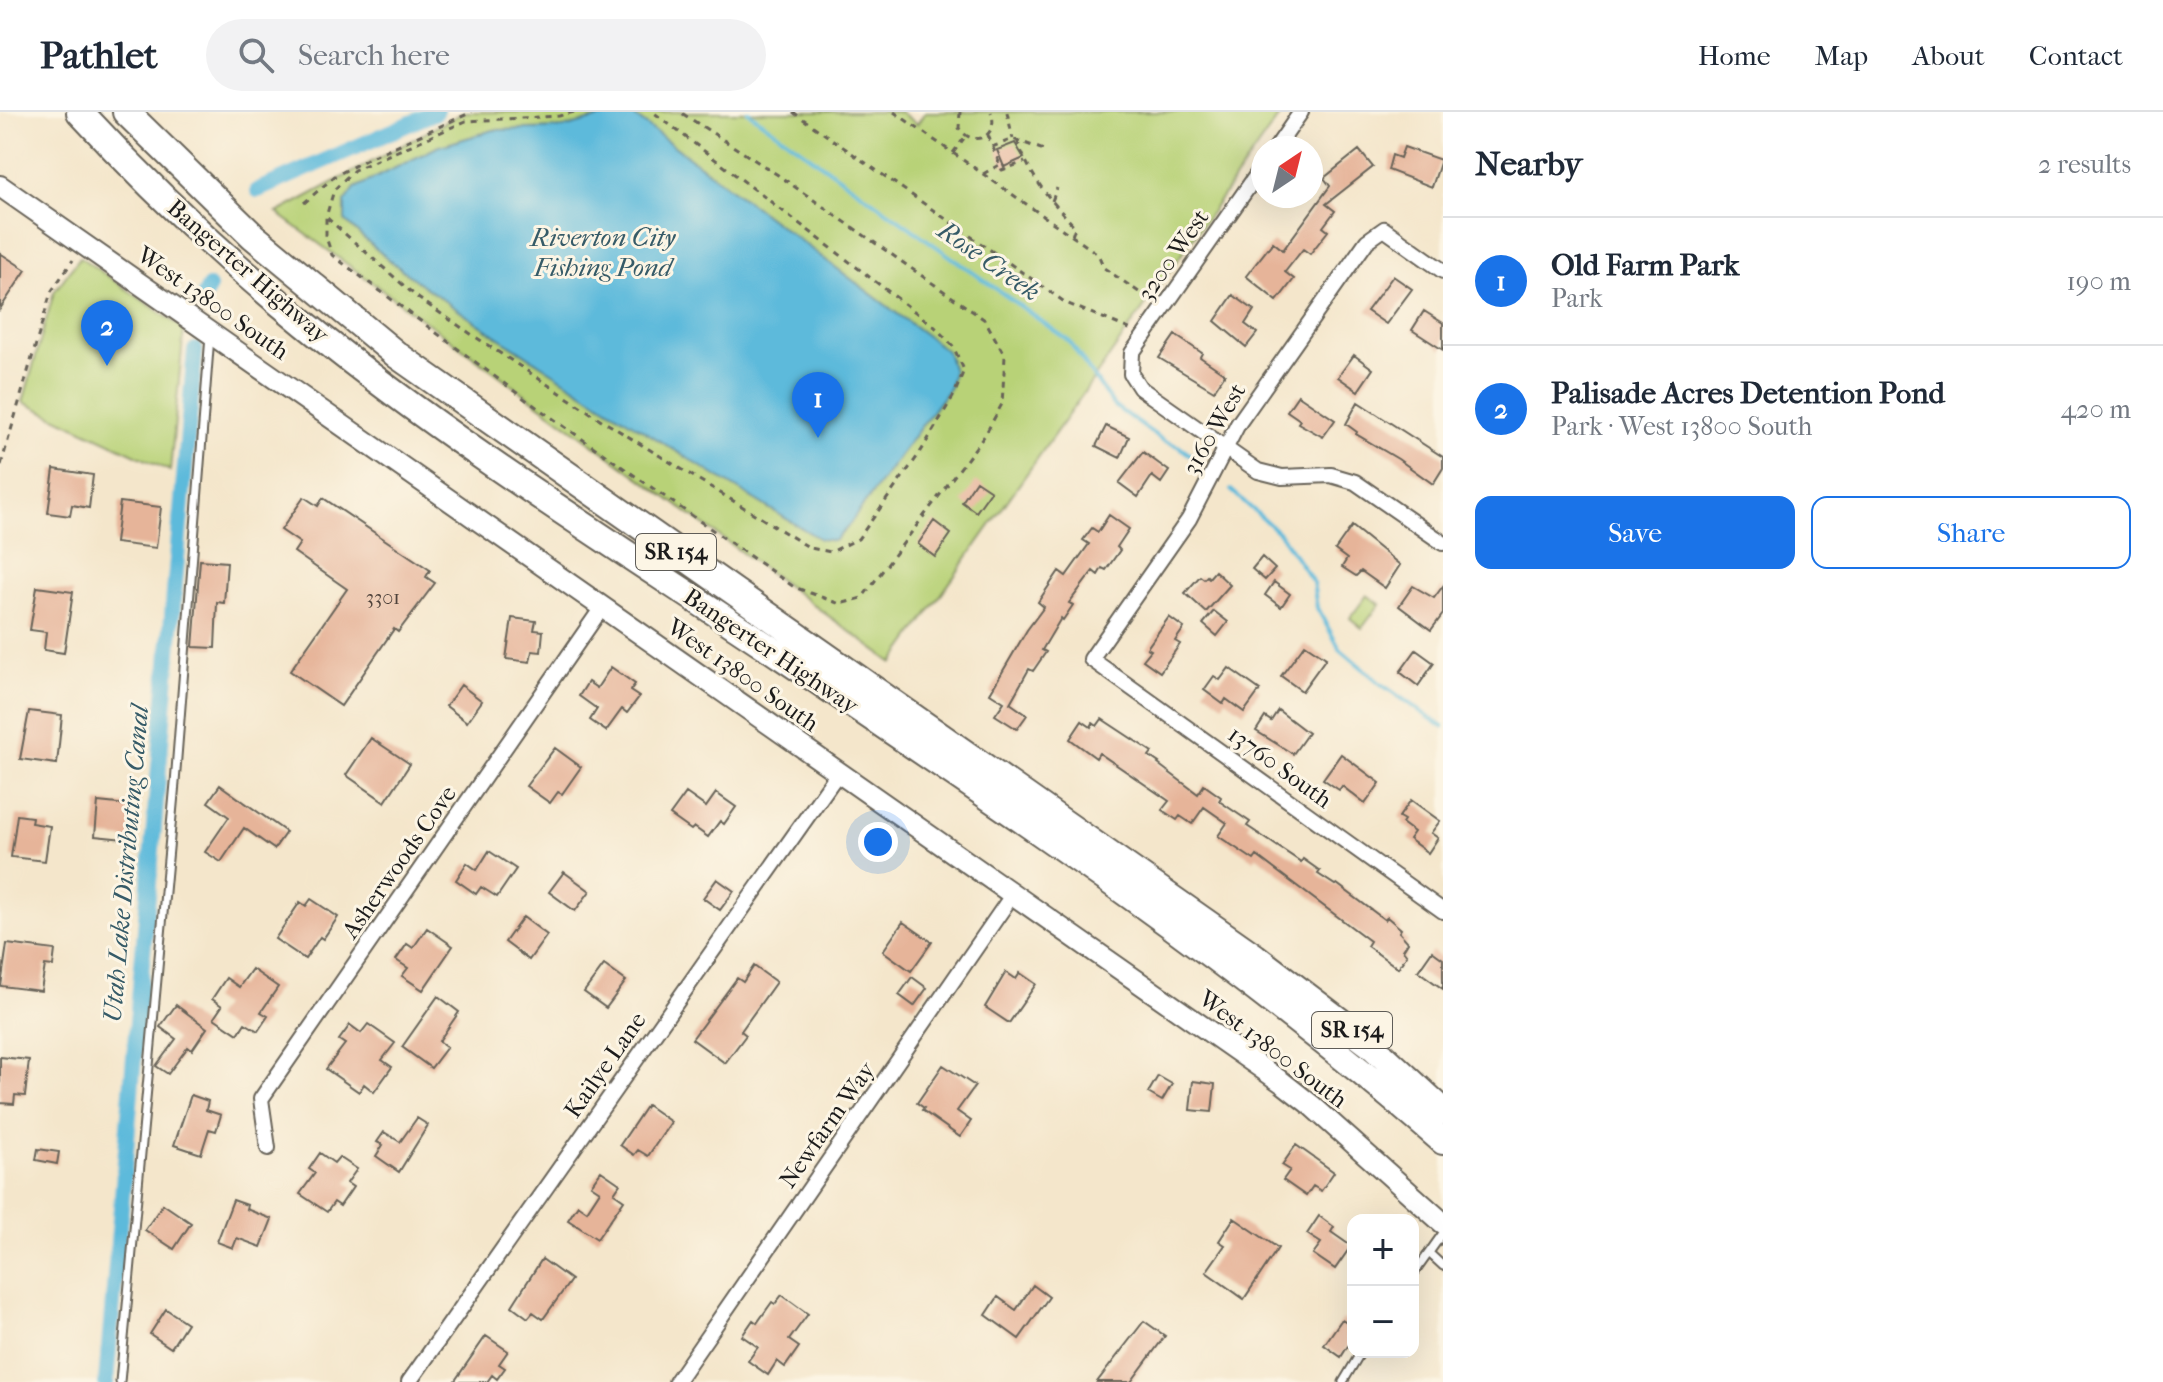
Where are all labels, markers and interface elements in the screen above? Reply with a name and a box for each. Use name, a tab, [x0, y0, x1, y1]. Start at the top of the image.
search box	[206, 19, 766, 91]
text: Pathlet	[40, 33, 158, 78]
icon: search	[234, 33, 278, 77]
text: Search here	[298, 38, 450, 73]
text: Home	[1698, 39, 1771, 72]
text: Map	[1815, 39, 1868, 72]
text: About	[1912, 39, 1985, 72]
text: Contact	[2029, 39, 2123, 72]
north arrow	[1251, 136, 1323, 208]
text: Nearby	[1475, 144, 1582, 184]
text: 2 results	[2038, 149, 2131, 180]
street label: Bangerter Highway	[162, 193, 335, 349]
street label: 3200 West	[1131, 204, 1215, 306]
water label: Rose Creek	[930, 213, 1046, 307]
water label: Riverton City Fishing Pond	[529, 222, 677, 283]
street label: West 13800 South	[131, 240, 295, 366]
text: Old Farm Park	[1551, 248, 1739, 283]
text: 1	[1496, 266, 1506, 297]
text: 190 m	[2067, 266, 2131, 297]
text: Park	[1551, 283, 1603, 314]
pin: 2	[81, 300, 133, 366]
pin: 1	[792, 372, 844, 438]
text: Palisade Acres Detention Pond	[1551, 376, 1945, 411]
street label: 3160 West	[1177, 378, 1252, 480]
text: 2	[1494, 394, 1508, 425]
text: 420 m	[2061, 394, 2131, 425]
text: Park · West 13800 South	[1551, 411, 1812, 442]
button: Save	[1475, 496, 1795, 569]
button: Share	[1811, 496, 2131, 569]
road number: SR 154	[636, 534, 716, 570]
street label: Bangerter Highway	[678, 582, 865, 720]
house number: 3301	[366, 586, 400, 609]
street label: West 13800 South	[661, 612, 825, 738]
water label: Utah Lake Distributing Canal	[97, 702, 156, 1024]
street label: 13760 South	[1223, 720, 1338, 814]
street label: Asherwoods Cove	[335, 780, 462, 945]
your location	[858, 822, 898, 862]
street label: West 13800 South	[1193, 984, 1353, 1114]
street label: Kailye Lane	[558, 1007, 652, 1123]
road number: SR 154	[1312, 1012, 1392, 1048]
street label: Newfarm Way	[773, 1056, 881, 1193]
map controls	[1347, 1214, 1419, 1358]
button: +	[1347, 1214, 1419, 1286]
button: −	[1347, 1286, 1419, 1358]

